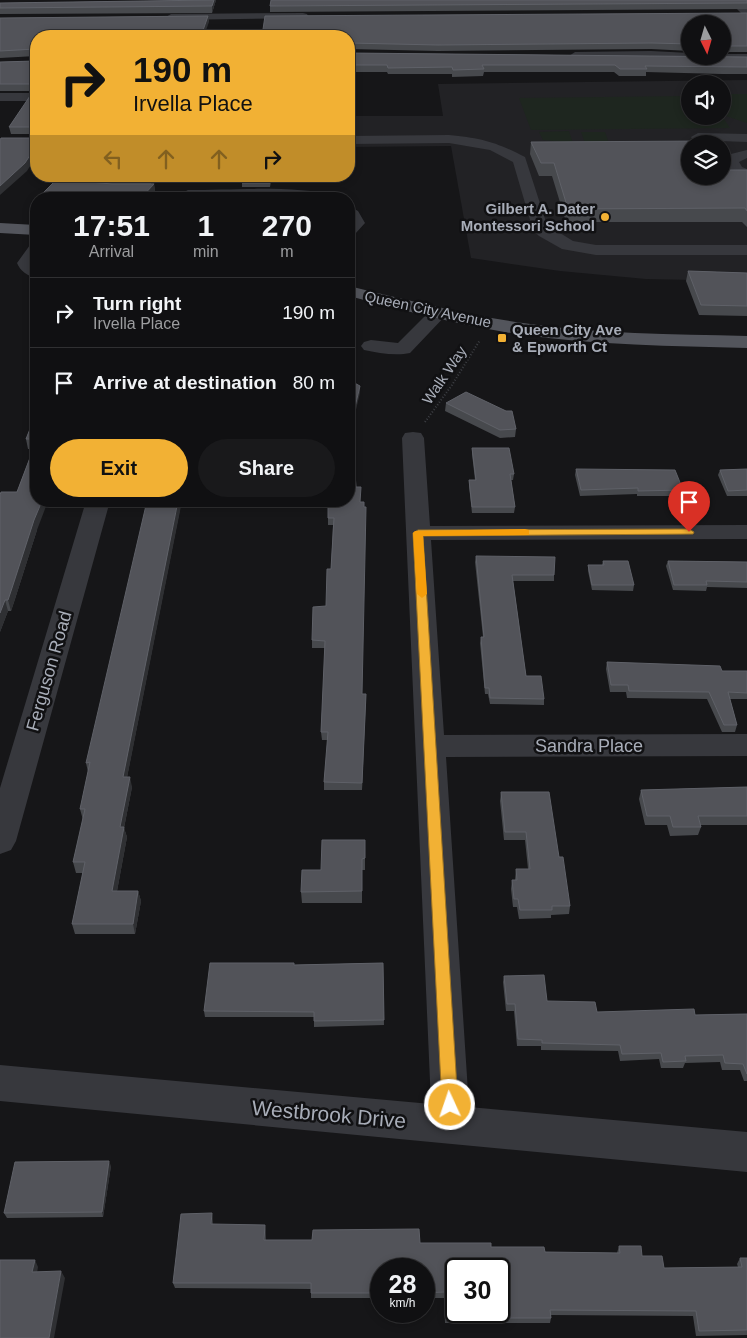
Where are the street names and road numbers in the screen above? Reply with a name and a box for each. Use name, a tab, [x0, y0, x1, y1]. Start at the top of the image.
street label: Queen City Avenue	[363, 287, 493, 331]
street label: Walk Way	[418, 342, 470, 407]
street label: Ferguson Road	[22, 609, 76, 733]
street label: Sandra Place	[535, 736, 643, 756]
street label: Westbrook Drive	[251, 1096, 407, 1132]

